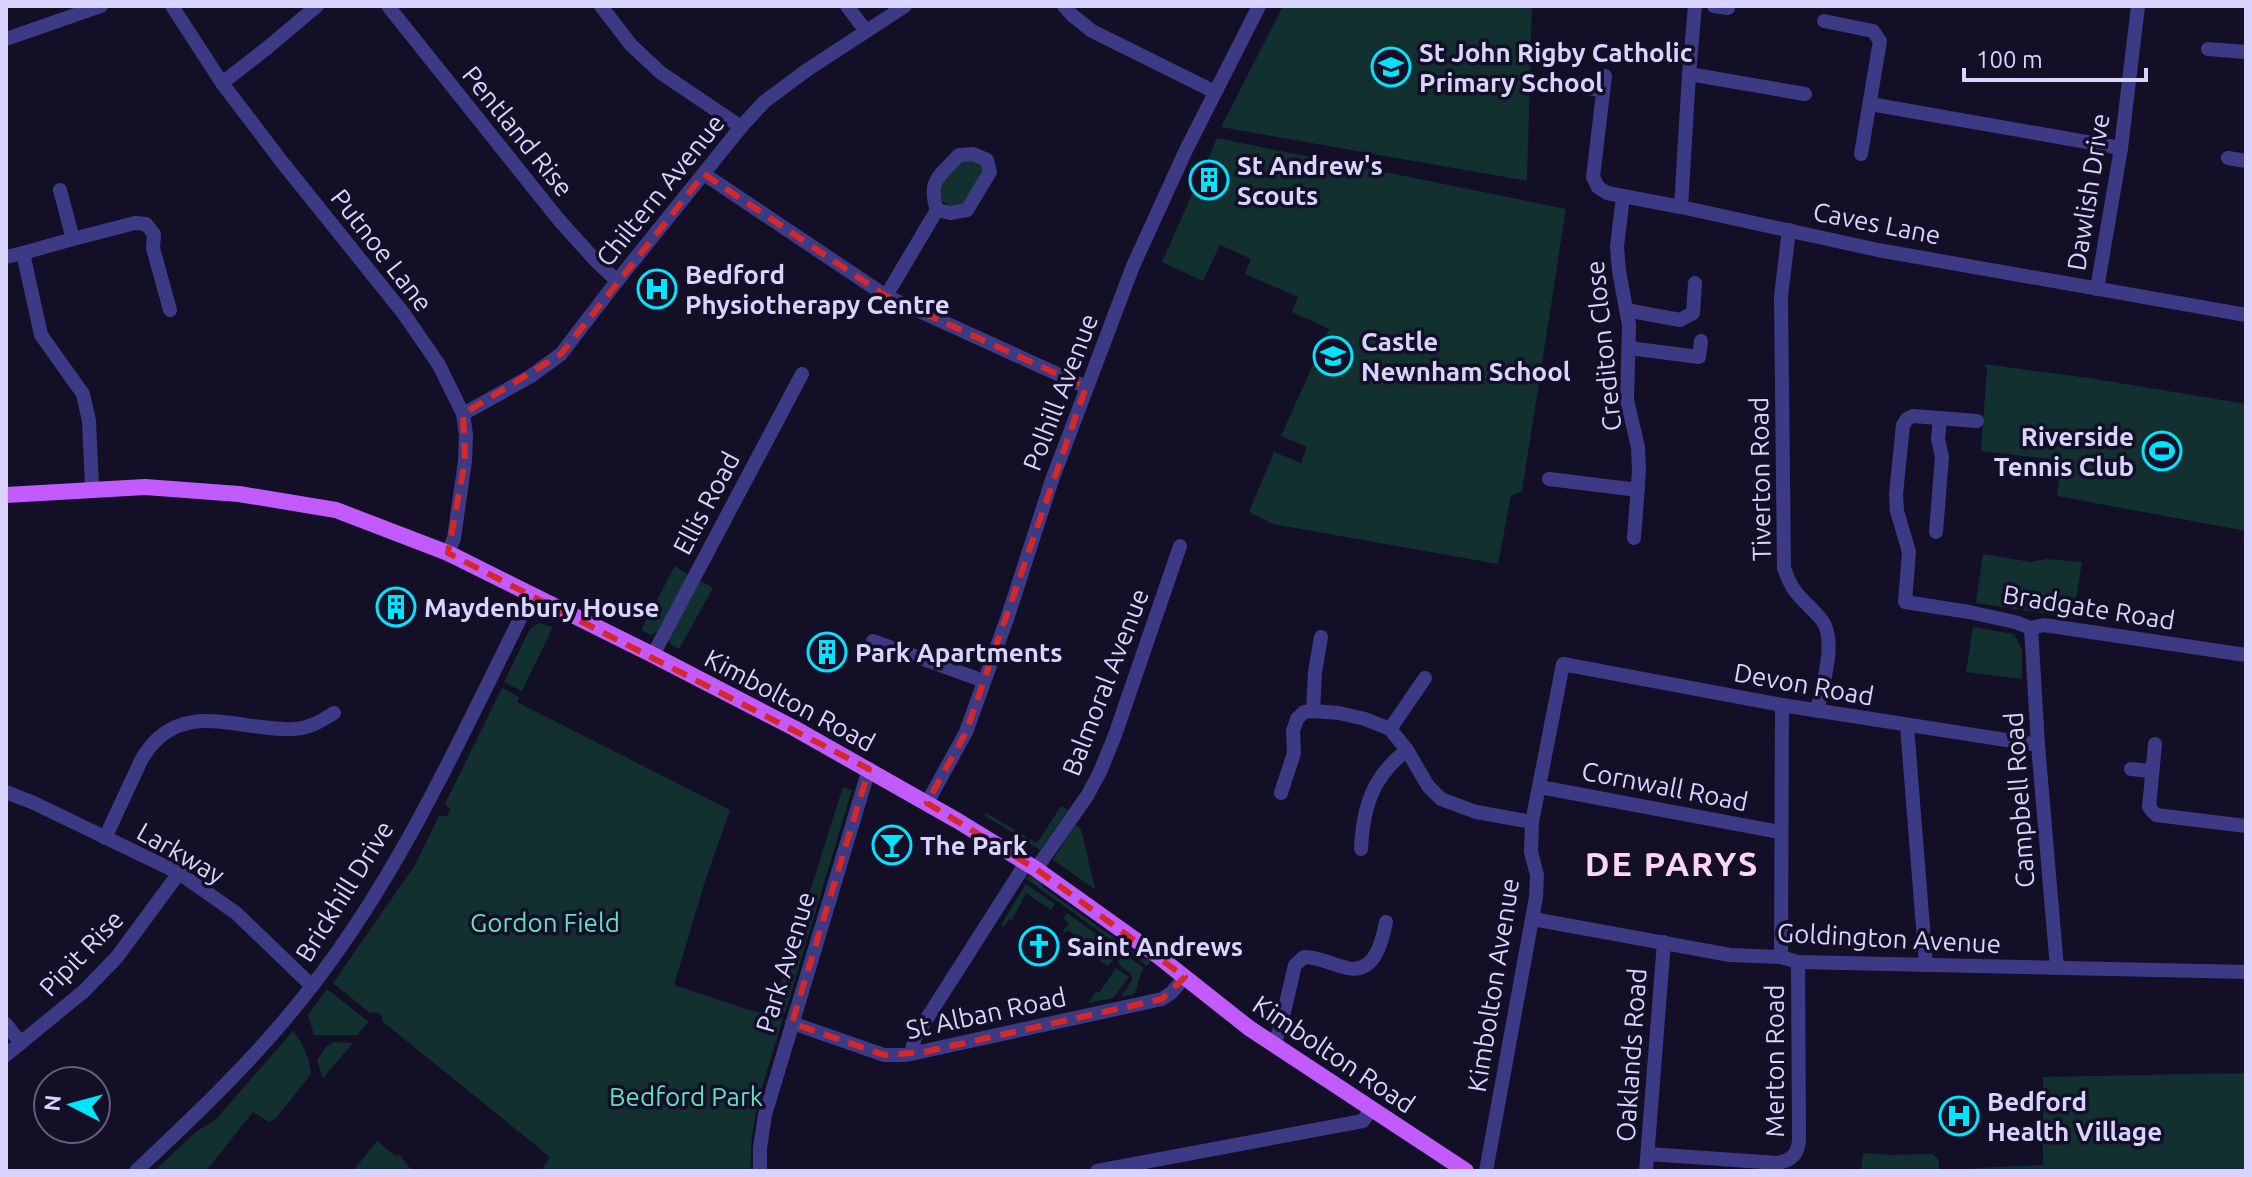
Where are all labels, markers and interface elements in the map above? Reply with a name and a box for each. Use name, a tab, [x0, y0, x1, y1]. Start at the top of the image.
scale bar	[1964, 32, 2146, 82]
place label: St John Rigby Catholic Primary School	[1419, 38, 1693, 97]
school or university icon: St John Rigby Catholic Primary School	[1370, 46, 1412, 88]
text: 100 m	[1976, 46, 2043, 73]
street label: Pentland Rise	[457, 60, 579, 202]
street label: Chiltern Avenue	[590, 108, 730, 272]
street label: Dawlish Drive	[2061, 111, 2115, 273]
place label: St Andrew's Scouts	[1237, 151, 1383, 210]
building icon: St Andrew's Scouts	[1188, 159, 1230, 201]
street label: Putnoe Lane	[325, 183, 439, 317]
street label: Caves Lane	[1811, 196, 1943, 250]
street label: Crediton Close	[1580, 259, 1626, 433]
place label: Bedford Physiotherapy Centre	[685, 260, 950, 319]
hospital icon: Bedford Physiotherapy Centre	[636, 268, 678, 310]
street label: Polhill Avenue	[1017, 309, 1103, 475]
place label: Castle Newnham School	[1361, 327, 1571, 386]
school or university icon: Castle Newnham School	[1312, 335, 1354, 377]
street label: Tiverton Road	[1744, 397, 1776, 561]
place label: Riverside Tennis Club	[1994, 422, 2134, 481]
sports icon: Riverside Tennis Club	[2141, 430, 2183, 472]
street label: Ellis Road	[667, 447, 745, 559]
street label: Bradgate Road	[2001, 579, 2177, 635]
street label: Balmoral Avenue	[1056, 584, 1154, 780]
building icon: Maydenbury House	[375, 586, 417, 628]
place label: Maydenbury House	[424, 593, 659, 622]
building icon: Park Apartments	[806, 631, 848, 673]
place label: Park Apartments	[855, 638, 1063, 667]
street label: Kimbolton Road	[700, 643, 880, 757]
street label: Devon Road	[1732, 657, 1876, 711]
street label: Campbell Road	[1998, 711, 2040, 889]
street label: Cornwall Road	[1579, 756, 1751, 816]
street label: Brickhill Drive	[289, 815, 399, 967]
street label: Larkway	[132, 817, 230, 889]
bar icon: The Park	[871, 824, 913, 866]
place label: The Park	[920, 831, 1028, 860]
district label: DE PARYS	[1585, 844, 1759, 882]
street label: Kimbolton Avenue	[1462, 876, 1524, 1094]
street label: Park Avenue	[750, 888, 820, 1036]
street label: Pipit Rise	[33, 904, 129, 1002]
park label: Gordon Field	[470, 908, 620, 937]
street label: Goldington Avenue	[1776, 918, 2002, 958]
church icon: Saint Andrews	[1018, 925, 1060, 967]
place label: Saint Andrews	[1067, 932, 1243, 961]
street label: Oaklands Road	[1610, 967, 1652, 1143]
street label: St Alban Road	[903, 982, 1069, 1044]
street label: Merton Road	[1760, 985, 1789, 1137]
street label: Kimbolton Road	[1248, 989, 1420, 1119]
north arrow	[32, 1065, 112, 1145]
park label: Bedford Park	[609, 1082, 763, 1111]
place label: Bedford Health Village	[1987, 1087, 2162, 1146]
text: N	[38, 1093, 65, 1112]
hospital icon: Bedford Health Village	[1938, 1095, 1980, 1137]

